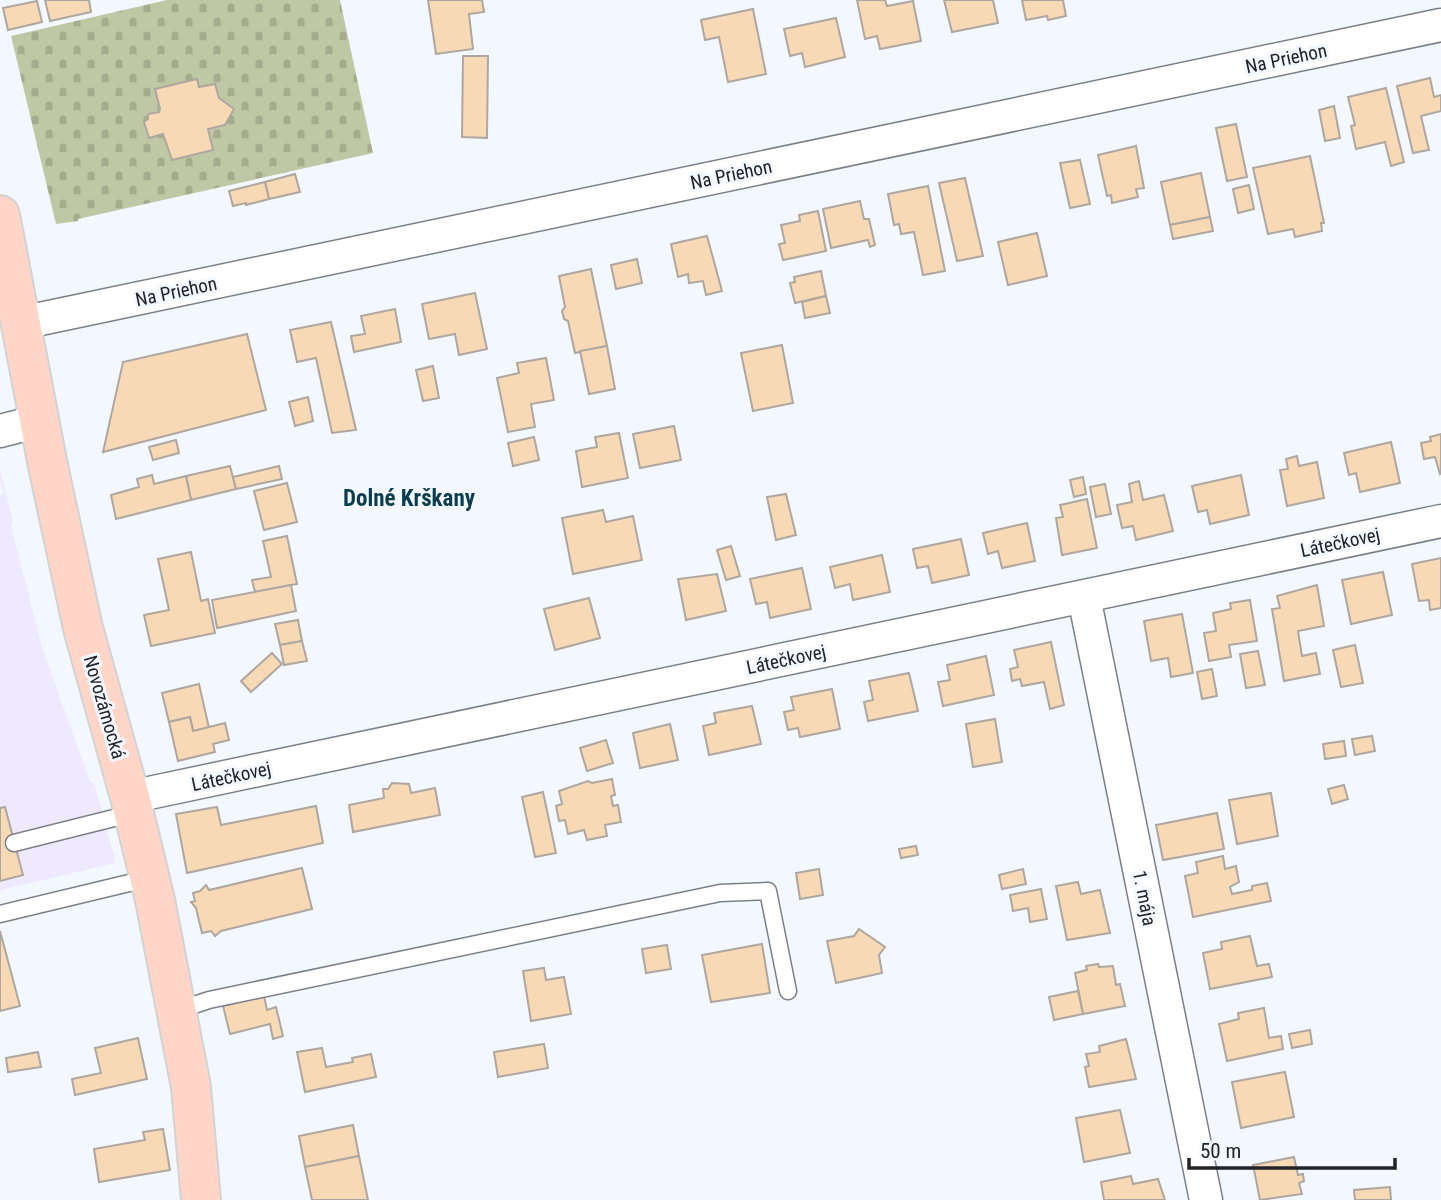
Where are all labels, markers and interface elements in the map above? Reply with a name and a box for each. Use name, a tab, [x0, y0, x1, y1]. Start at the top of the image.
street label: Na Priehon	[1243, 39, 1329, 78]
street label: Na Priehon	[688, 155, 774, 194]
street label: Na Priehon	[133, 272, 219, 311]
district label: Dolné Krškany	[343, 485, 476, 512]
street label: Látečkovej	[1298, 523, 1382, 562]
street label: Látečkovej	[744, 640, 828, 679]
street label: Novozámocká	[79, 653, 130, 761]
street label: Látečkovej	[189, 757, 273, 796]
street label: 1. mája	[1128, 869, 1161, 928]
scale bar	[1189, 1126, 1396, 1170]
text: 50 m	[1200, 1139, 1241, 1163]

